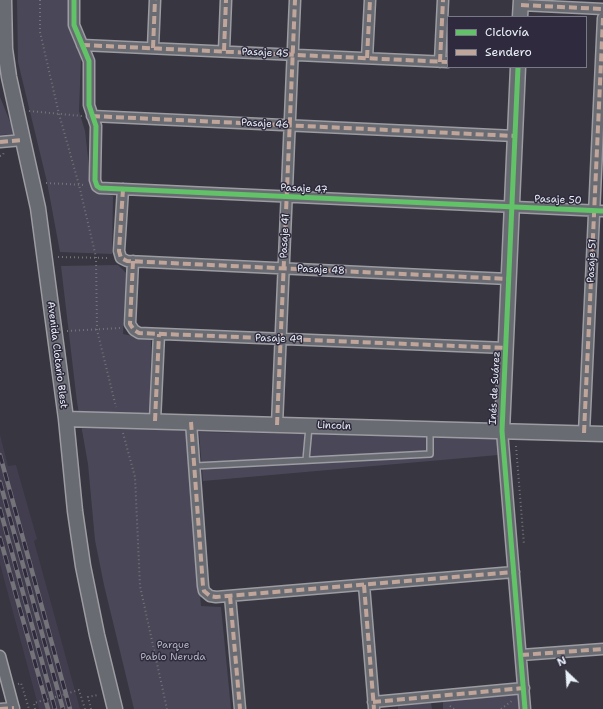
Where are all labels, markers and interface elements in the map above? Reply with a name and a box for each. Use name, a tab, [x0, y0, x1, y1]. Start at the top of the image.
legend	[447, 16, 587, 68]
text: Ciclovía	[485, 24, 529, 40]
text: Sendero	[485, 44, 532, 60]
street label: Pasaje 45	[241, 46, 289, 60]
street label: Pasaje 46	[241, 117, 289, 131]
street label: Pasaje 47	[280, 182, 328, 196]
street label: Pasaje 50	[534, 193, 582, 207]
street label: Pasaje 41	[278, 213, 292, 259]
street label: Pasaje 51	[585, 239, 599, 283]
street label: Pasaje 48	[297, 263, 345, 277]
street label: Avenida Clotario Blest	[44, 301, 70, 409]
street label: Pasaje 49	[255, 332, 303, 346]
street label: Inés de Suárez	[487, 351, 503, 425]
street label: Lincoln	[317, 419, 351, 433]
park label: Parque Pablo Neruda	[140, 639, 206, 662]
north arrow	[547, 653, 587, 693]
text: N	[555, 653, 569, 670]

